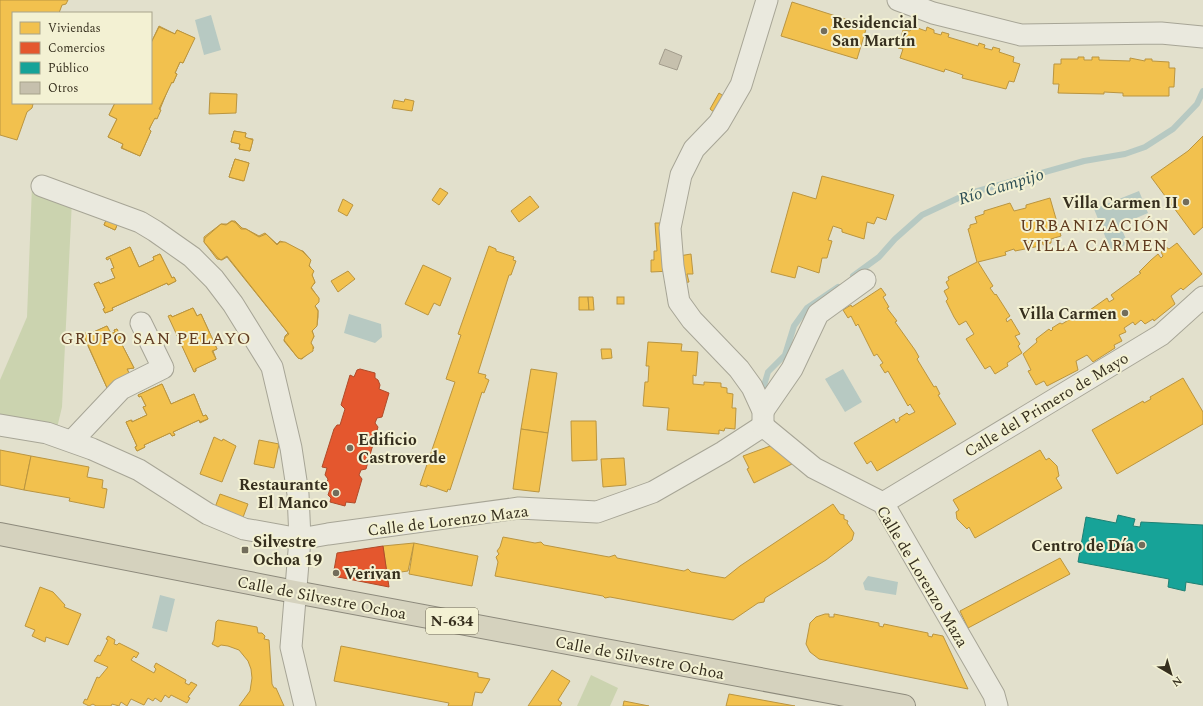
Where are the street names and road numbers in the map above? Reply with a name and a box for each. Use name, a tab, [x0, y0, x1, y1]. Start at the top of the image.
street label: Calle del Primero de Mayo	[960, 346, 1133, 464]
street label: Calle de Lorenzo Maza	[366, 499, 530, 543]
street label: Calle de Lorenzo Maza	[870, 501, 974, 652]
street label: Calle de Silvestre Ochoa	[235, 570, 409, 626]
road number: N-634	[426, 608, 478, 634]
street label: Calle de Silvestre Ochoa	[553, 630, 727, 686]

